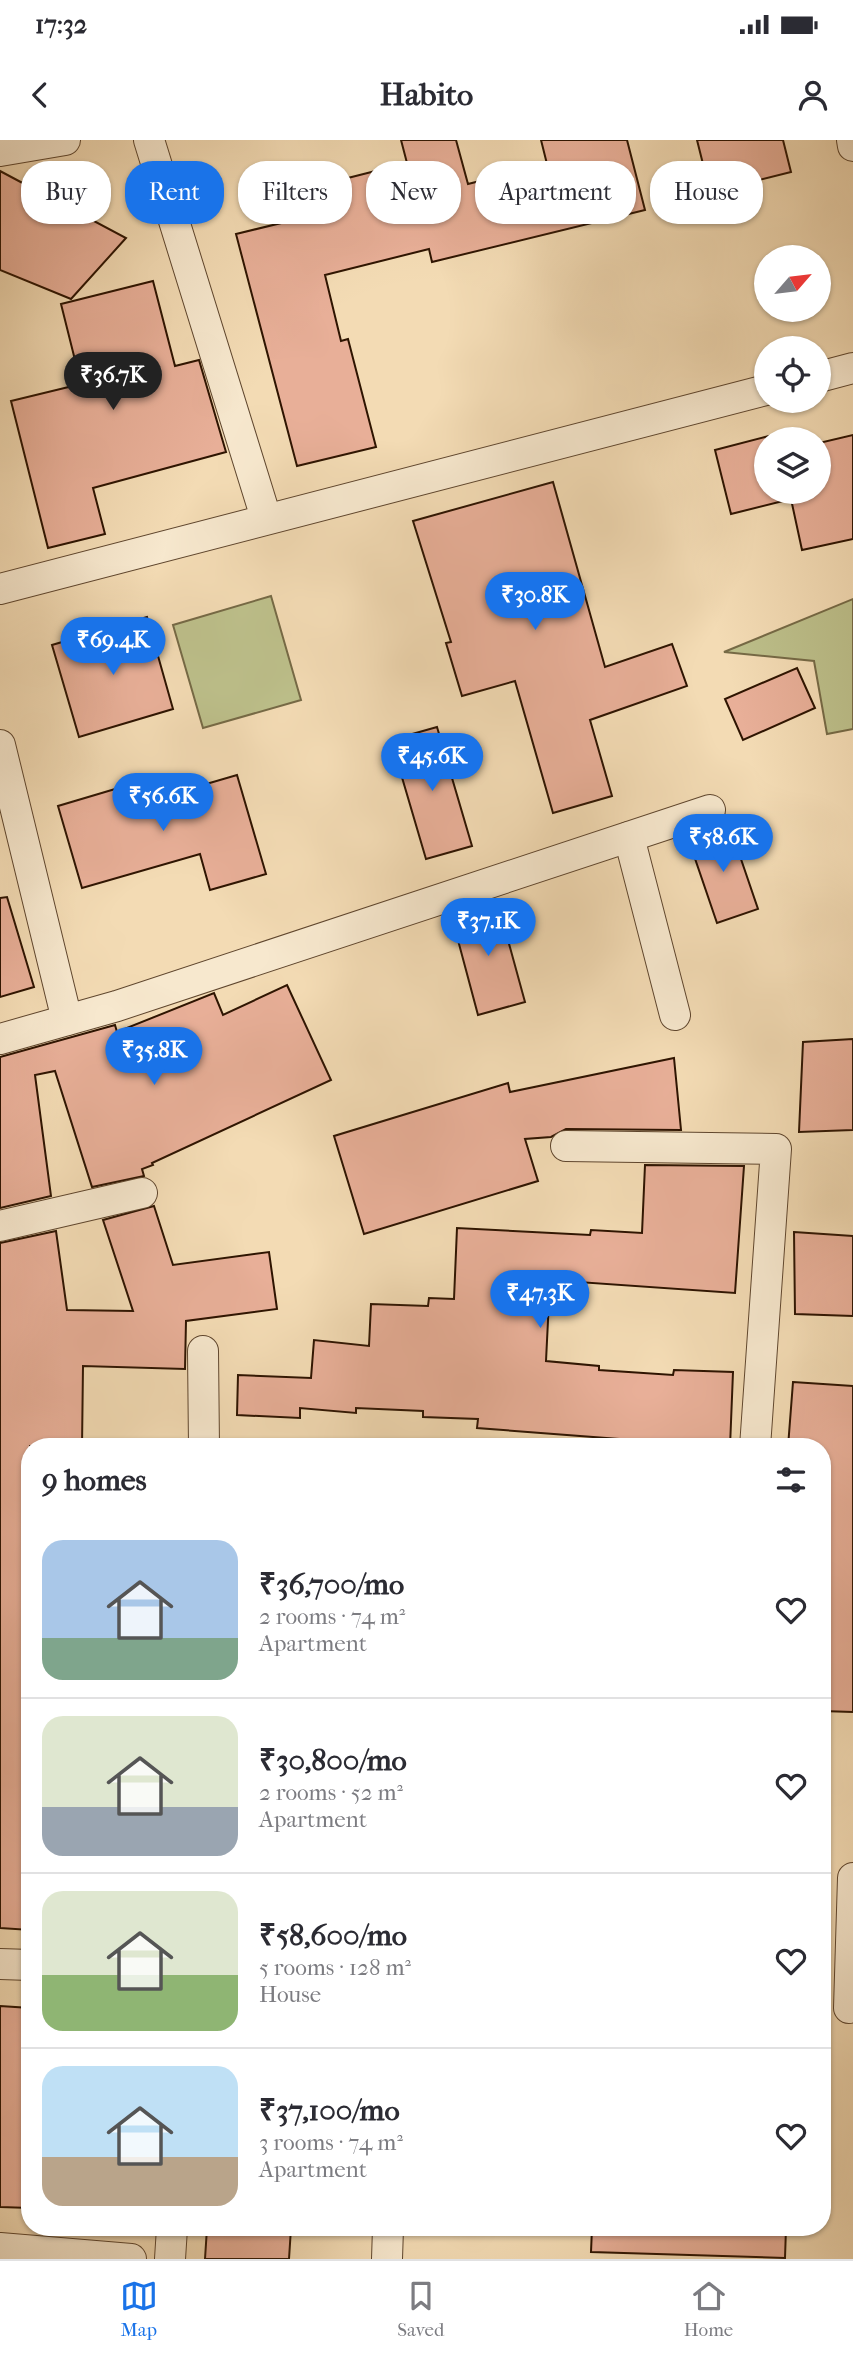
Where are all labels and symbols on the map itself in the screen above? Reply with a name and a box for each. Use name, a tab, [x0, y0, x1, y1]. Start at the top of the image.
north arrow	[754, 245, 831, 322]
pin: ₹36.7K	[56, 352, 170, 412]
pin: ₹30.8K	[478, 573, 592, 632]
pin: ₹69.4K	[56, 617, 170, 677]
pin: ₹45.6K	[375, 734, 489, 793]
pin: ₹56.6K	[106, 774, 220, 833]
pin: ₹58.6K	[666, 814, 780, 874]
pin: ₹37.1K	[431, 898, 545, 958]
pin: ₹35.8K	[97, 1028, 211, 1087]
pin: ₹47.3K	[483, 1270, 597, 1330]

